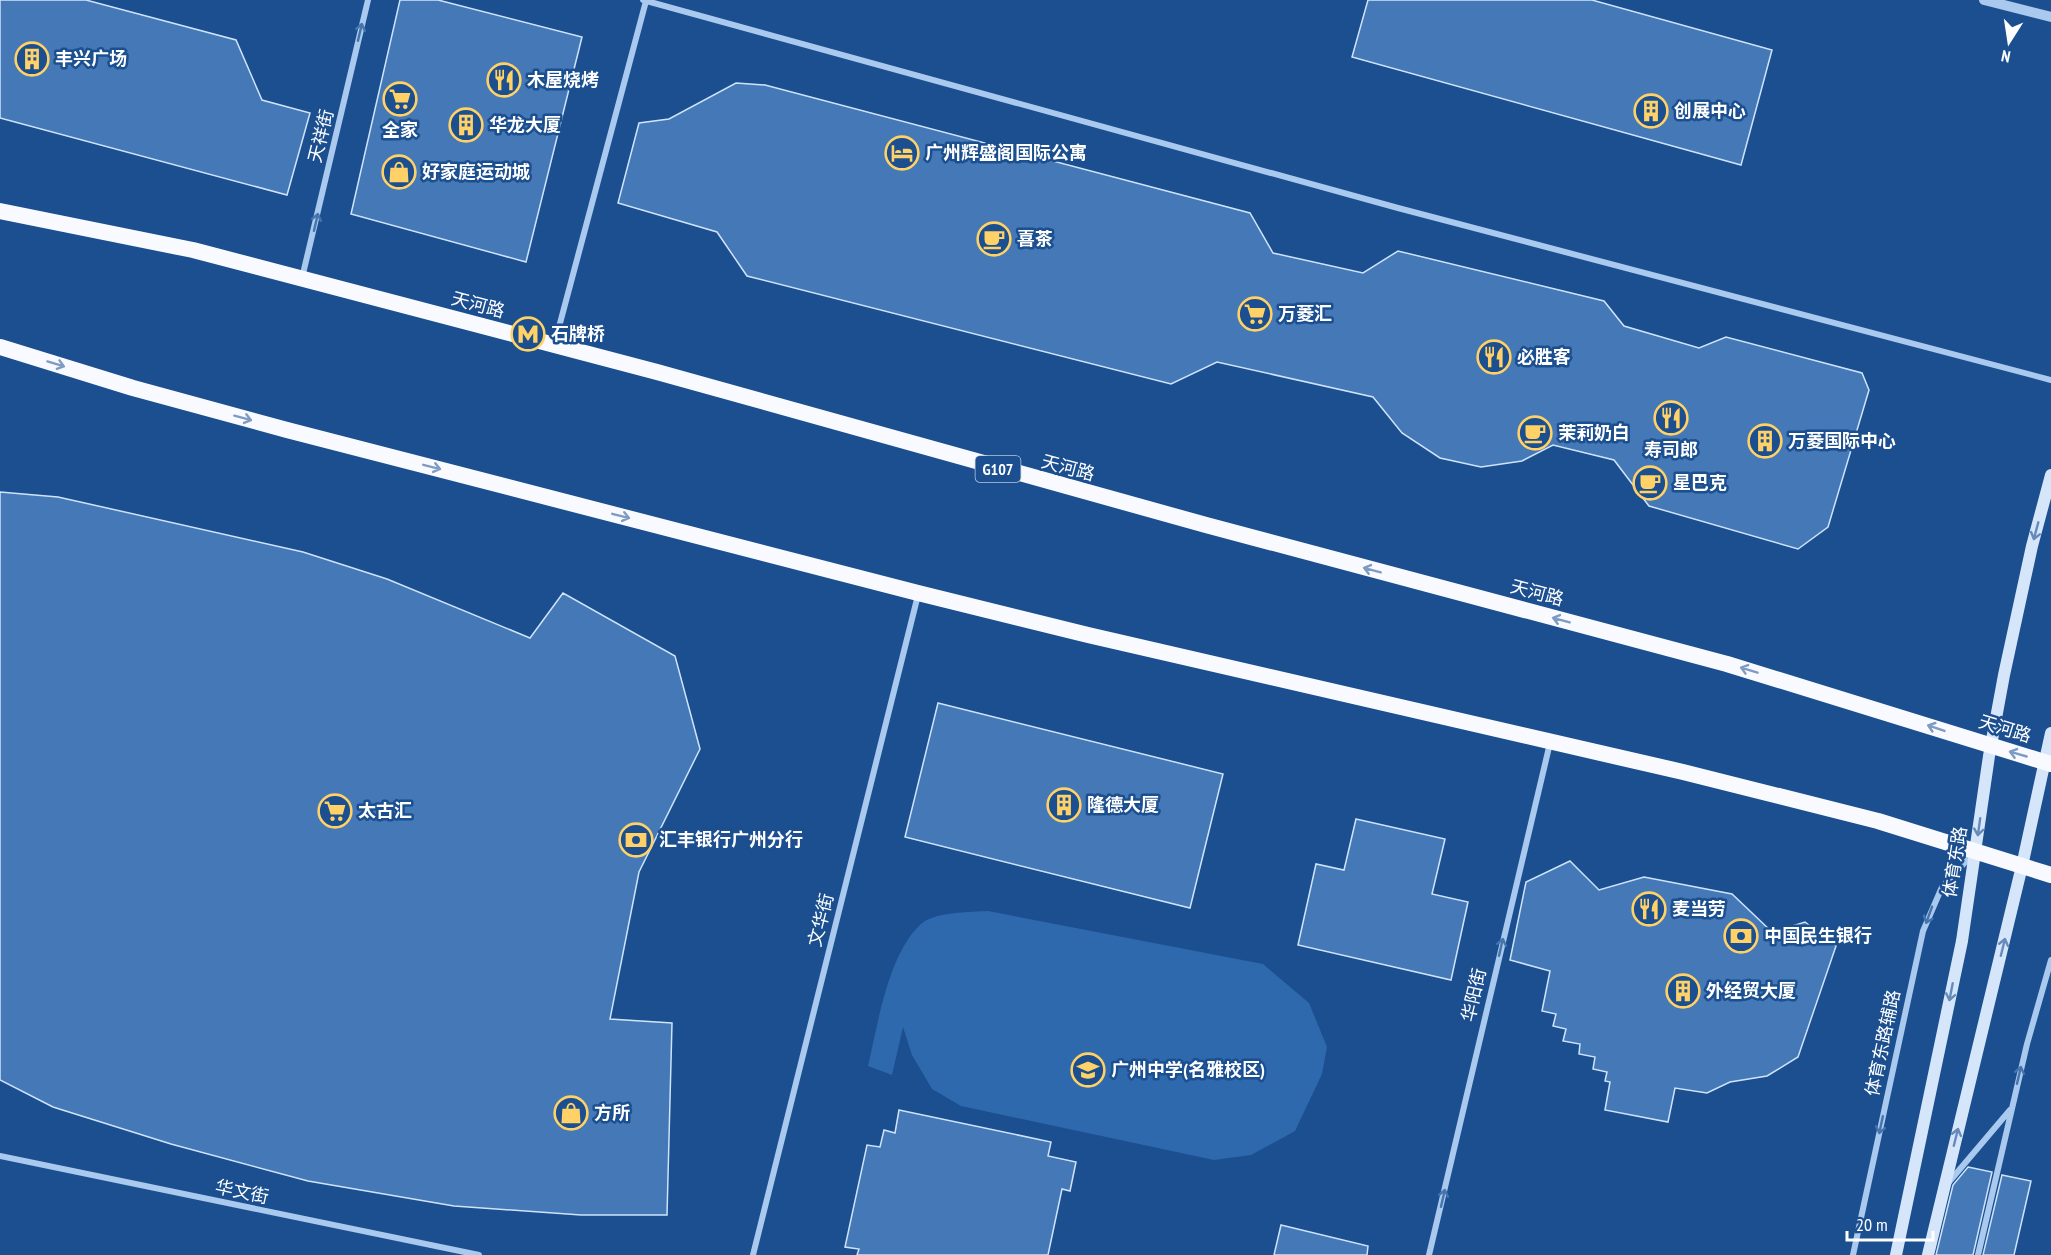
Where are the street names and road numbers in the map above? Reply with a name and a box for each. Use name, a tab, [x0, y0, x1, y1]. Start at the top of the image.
street label: 天祥街	[303, 107, 338, 165]
street label: 天河路	[449, 286, 507, 323]
street label: 天河路	[1039, 449, 1097, 486]
road number: G107	[976, 456, 1020, 482]
street label: 天河路	[1508, 574, 1566, 611]
street label: 天河路	[1976, 710, 2034, 747]
street label: 体育东路	[1938, 825, 1971, 899]
street label: 文华街	[803, 891, 838, 949]
street label: 华阳街	[1456, 966, 1491, 1024]
street label: 体育东路辅路	[1860, 988, 1905, 1098]
street label: 华文街	[213, 1175, 271, 1208]

